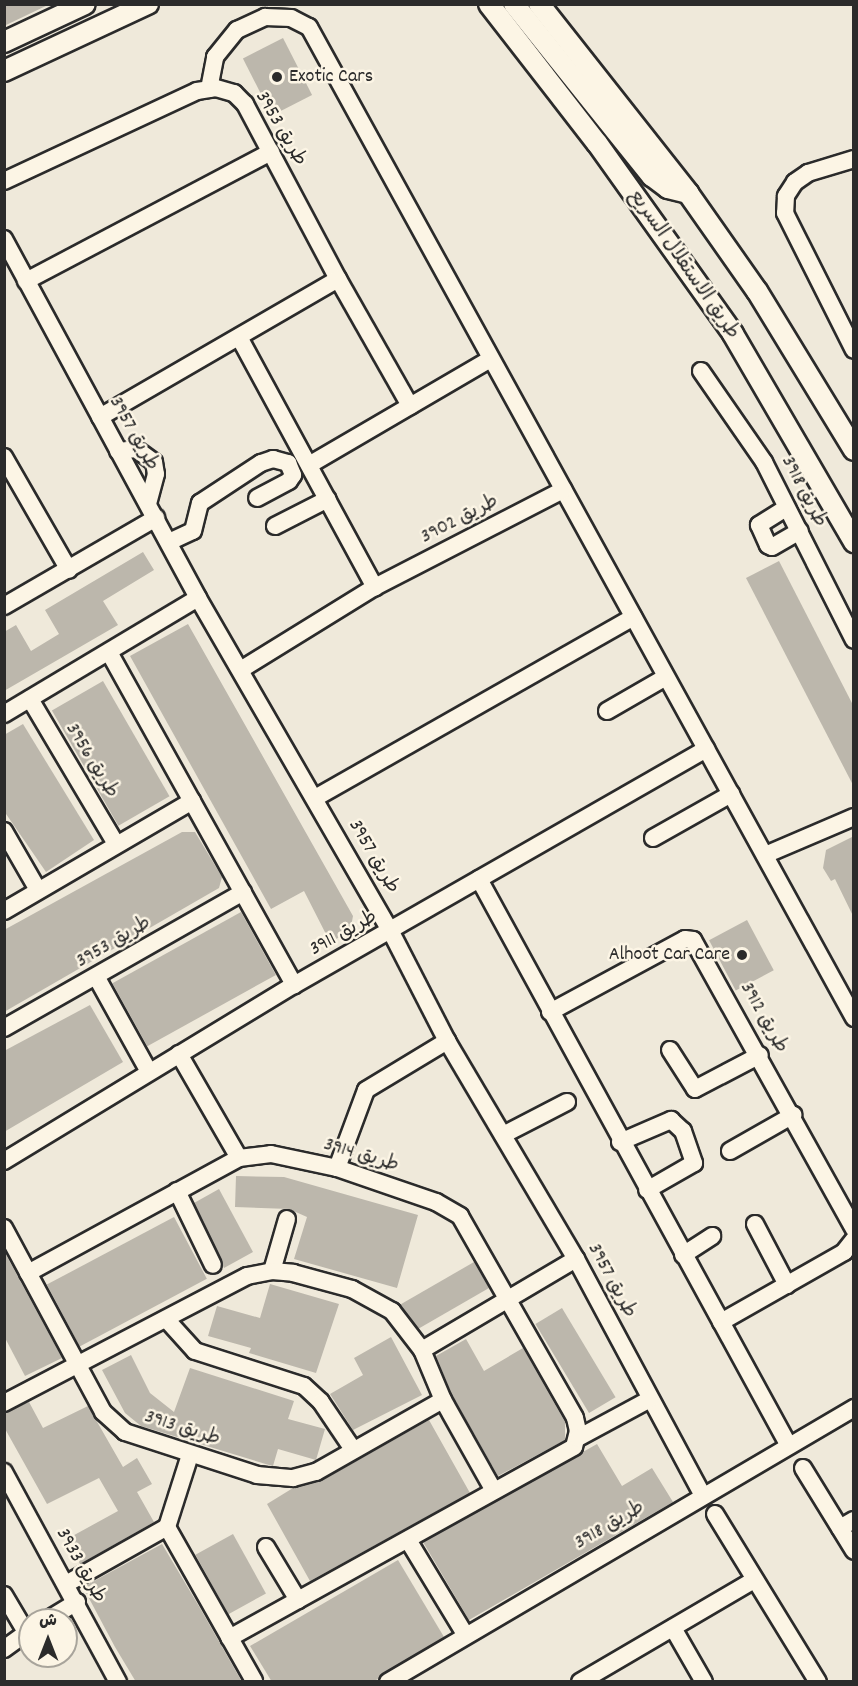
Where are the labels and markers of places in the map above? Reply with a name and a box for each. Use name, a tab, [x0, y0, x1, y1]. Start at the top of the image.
place label: Exotic Cars	[289, 65, 373, 89]
marker: Exotic Cars	[270, 70, 284, 84]
place label: Alhoot Car Care	[609, 943, 730, 967]
marker: Alhoot Car Care	[735, 948, 749, 962]

